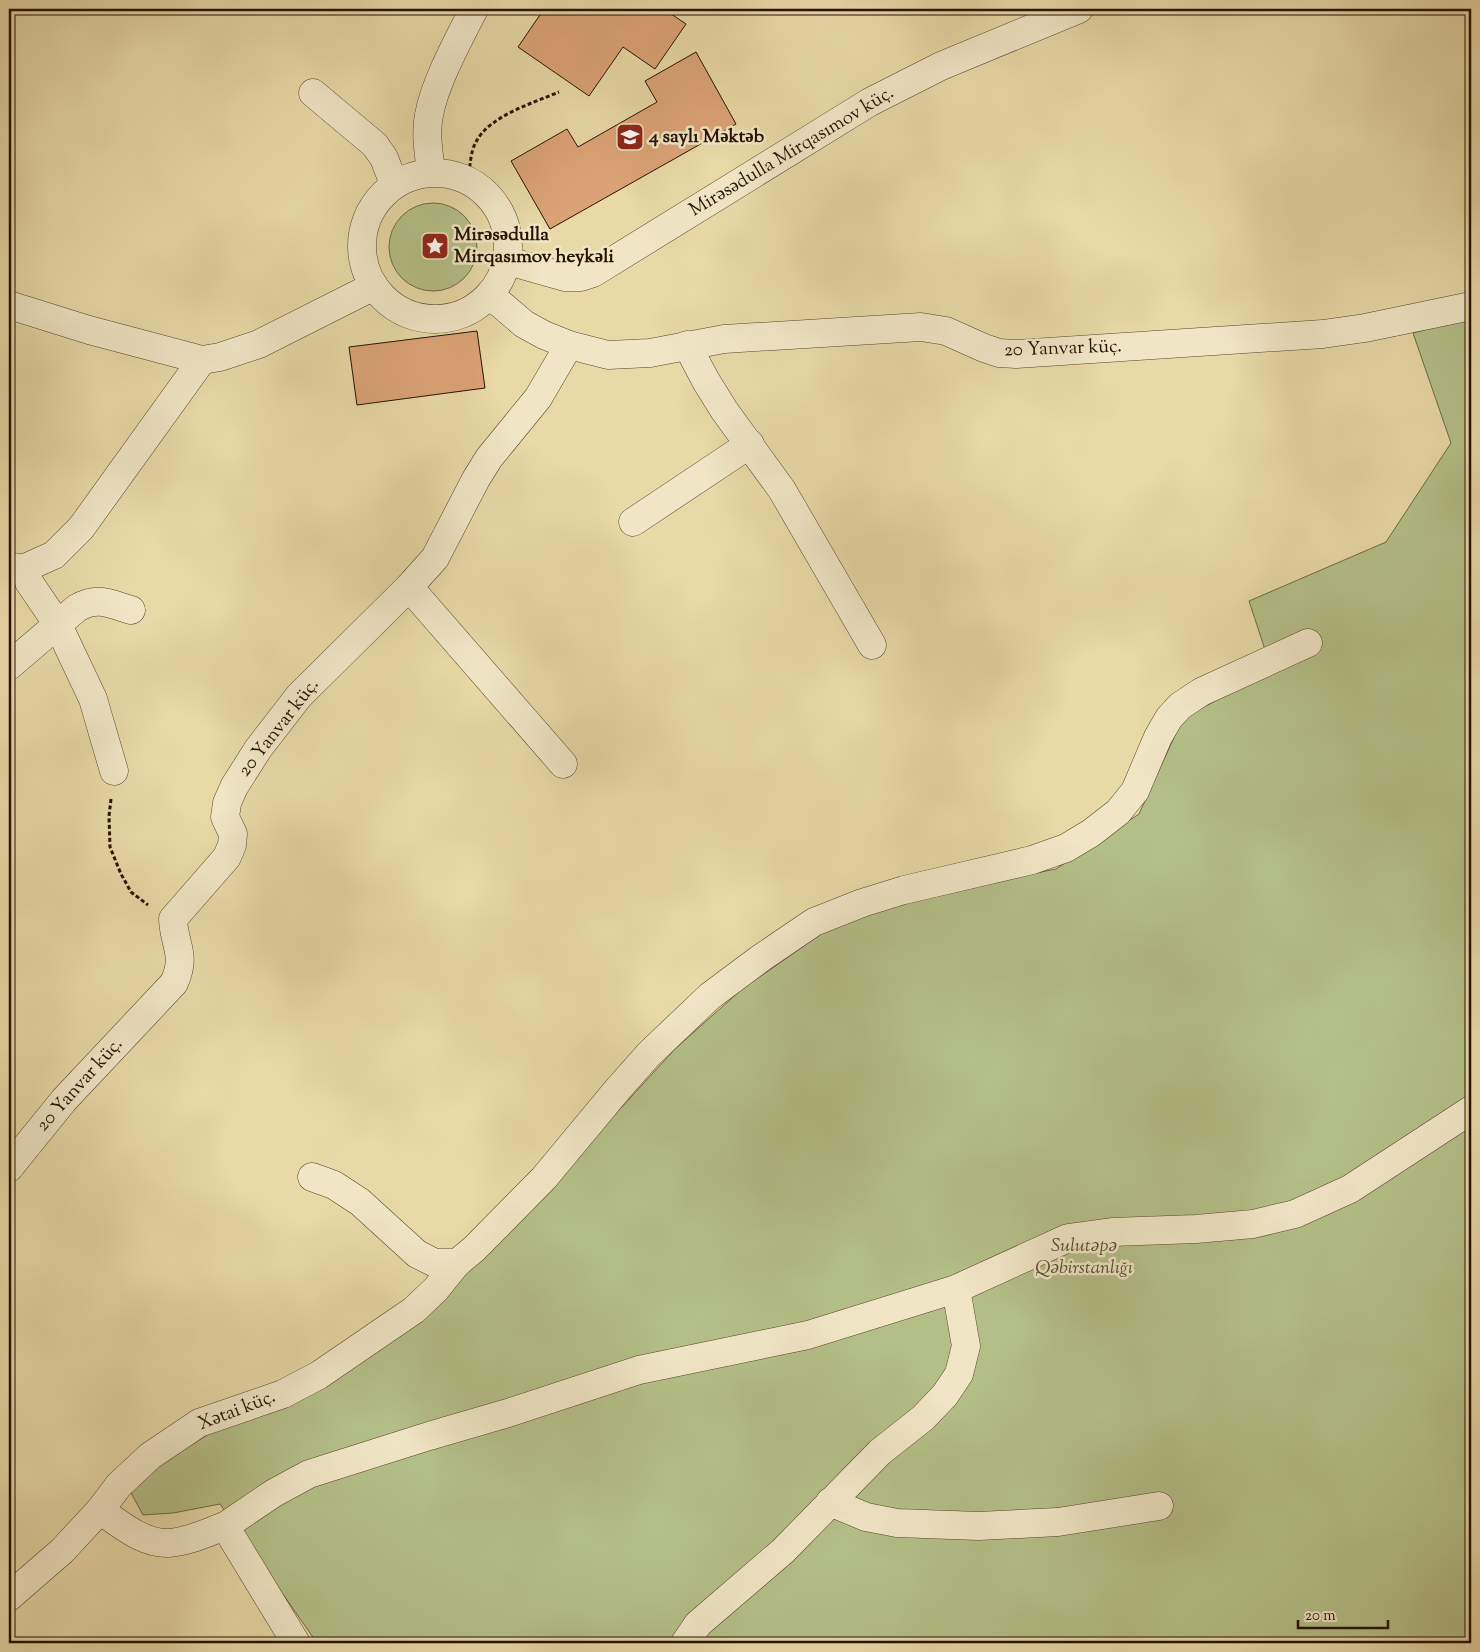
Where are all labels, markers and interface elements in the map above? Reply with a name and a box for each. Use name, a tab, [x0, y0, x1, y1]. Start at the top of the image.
street label: Mirəsədulla Mirqasımov küç.	[685, 80, 899, 224]
school or university icon: 4 saylı Məktəb	[615, 122, 645, 152]
place label: 4 saylı Məktəb	[648, 124, 765, 151]
place label: Mirəsədulla Mirqasımov heykəli	[454, 222, 614, 271]
place icon: Mirəsədulla Mirqasımov heykəli	[420, 231, 450, 261]
street label: 20 Yanvar küç.	[1004, 333, 1122, 365]
street label: 20 Yanvar küç.	[232, 673, 326, 783]
street label: 20 Yanvar küç.	[30, 1032, 130, 1138]
park label: Sulutəpə Qəbirstanlığı	[1035, 1233, 1133, 1282]
street label: Xətai küç.	[194, 1384, 280, 1438]
scale bar	[1298, 1597, 1388, 1629]
text: 20 m	[1305, 1606, 1336, 1627]

